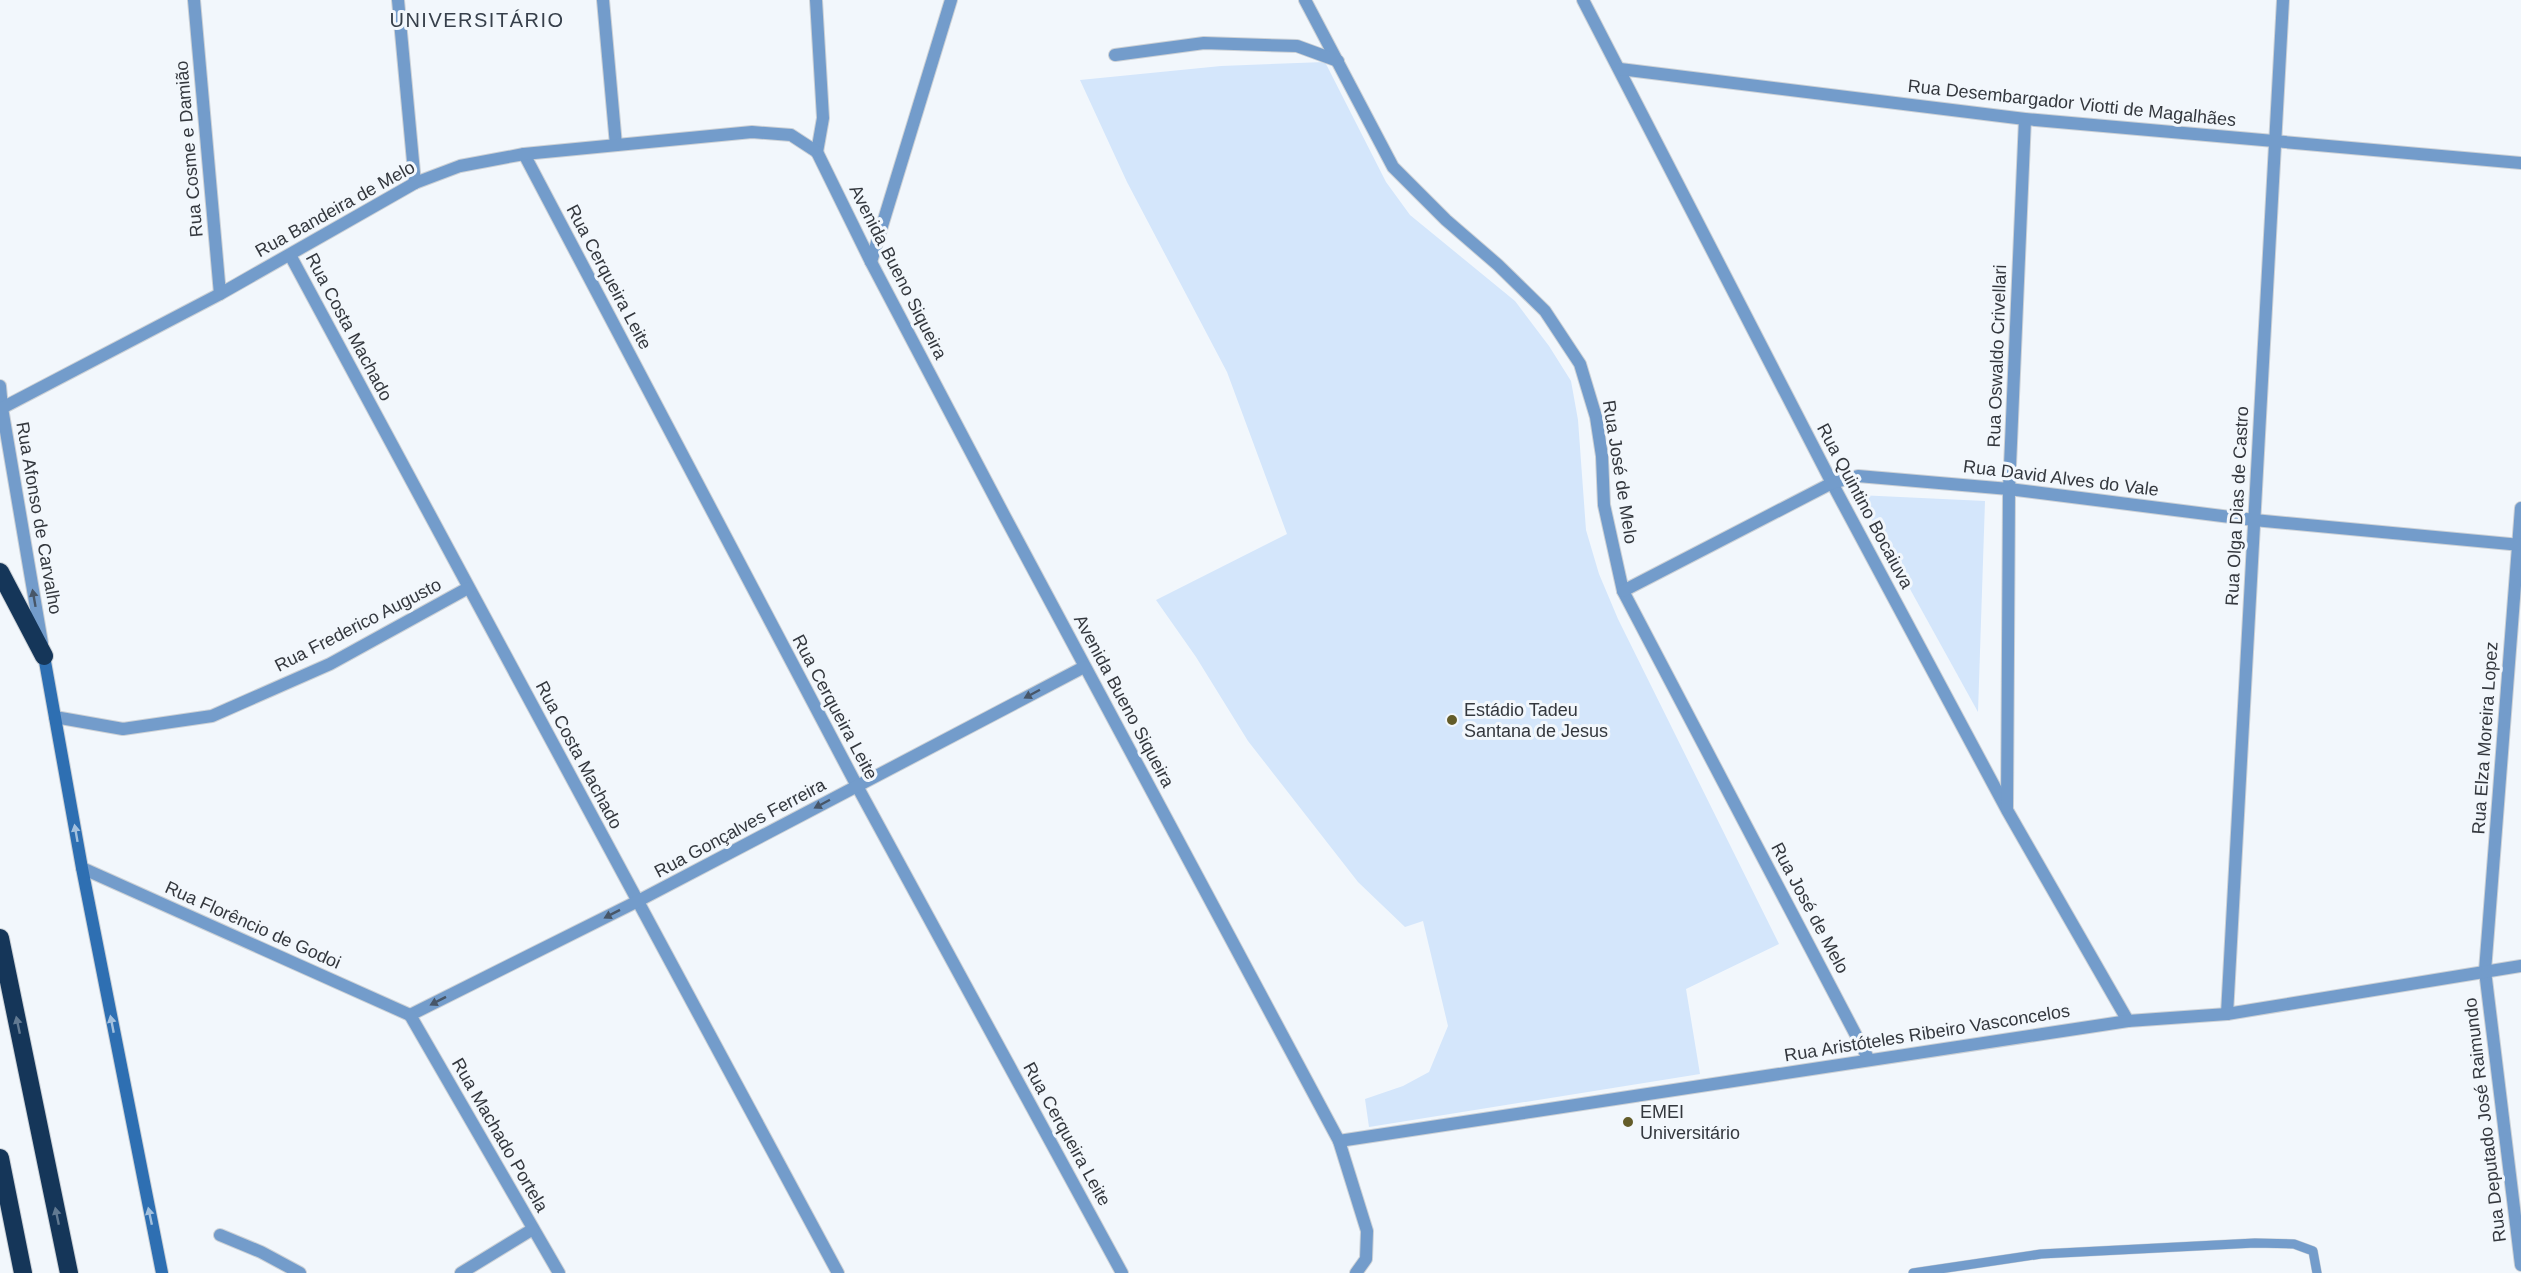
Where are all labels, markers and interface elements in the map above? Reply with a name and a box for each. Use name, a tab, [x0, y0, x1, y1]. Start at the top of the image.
district label: UNIVERSITÁRIO	[389, 9, 565, 31]
street label: Rua Cosme e Damião	[171, 60, 207, 238]
street label: Rua Desembargador Viotti de Magalhães	[1907, 76, 2237, 130]
street label: Rua Bandeira de Melo	[252, 157, 418, 261]
street label: Avenida Bueno Siqueira	[845, 182, 951, 363]
street label: Rua Cerqueira Leite	[562, 201, 656, 353]
street label: Rua Costa Machado	[302, 250, 396, 404]
street label: Rua Oswaldo Crivellari	[1984, 264, 2010, 448]
street label: Rua José de Melo	[1599, 399, 1641, 545]
street label: Rua Olga Dias de Castro	[2222, 406, 2252, 606]
street label: Rua Afonso de Carvalho	[12, 420, 66, 616]
street label: Rua Quintino Bocaiuva	[1813, 420, 1918, 593]
street label: Rua David Alves do Vale	[1962, 456, 2160, 500]
street label: Rua Frederico Augusto	[271, 574, 445, 676]
one-way arrow	[29, 589, 38, 608]
street label: Avenida Bueno Siqueira	[1070, 611, 1179, 792]
street label: Rua Cerqueira Leite	[788, 631, 882, 783]
street label: Rua Elza Moreira Lopez	[2468, 641, 2502, 835]
street label: Rua Costa Machado	[532, 678, 626, 832]
one-way arrow	[1023, 689, 1040, 699]
place label: Estádio Tadeu Santana de Jesus	[1464, 700, 1608, 741]
marker: Estádio Tadeu Santana de Jesus	[1445, 713, 1459, 727]
street label: Rua Gonçalves Ferreira	[651, 774, 830, 882]
one-way arrow	[814, 800, 831, 809]
one-way arrow	[71, 823, 80, 842]
street label: Rua José de Melo	[1767, 839, 1853, 977]
street label: Rua Florêncio de Godoi	[162, 877, 344, 973]
one-way arrow	[604, 910, 621, 919]
one-way arrow	[429, 996, 447, 1006]
street label: Rua Deputado José Raimundo	[2460, 997, 2510, 1243]
street label: Rua Aristóteles Ribeiro Vasconcelos	[1783, 1001, 2071, 1065]
one-way arrow	[13, 1015, 22, 1034]
one-way arrow	[107, 1015, 116, 1034]
street label: Rua Machado Portela	[448, 1055, 553, 1216]
street label: Rua Cerqueira Leite	[1019, 1059, 1115, 1209]
place label: EMEI Universitário	[1640, 1102, 1740, 1143]
marker: EMEI Universitário	[1621, 1115, 1635, 1129]
one-way arrow	[52, 1206, 61, 1225]
one-way arrow	[145, 1206, 154, 1225]

